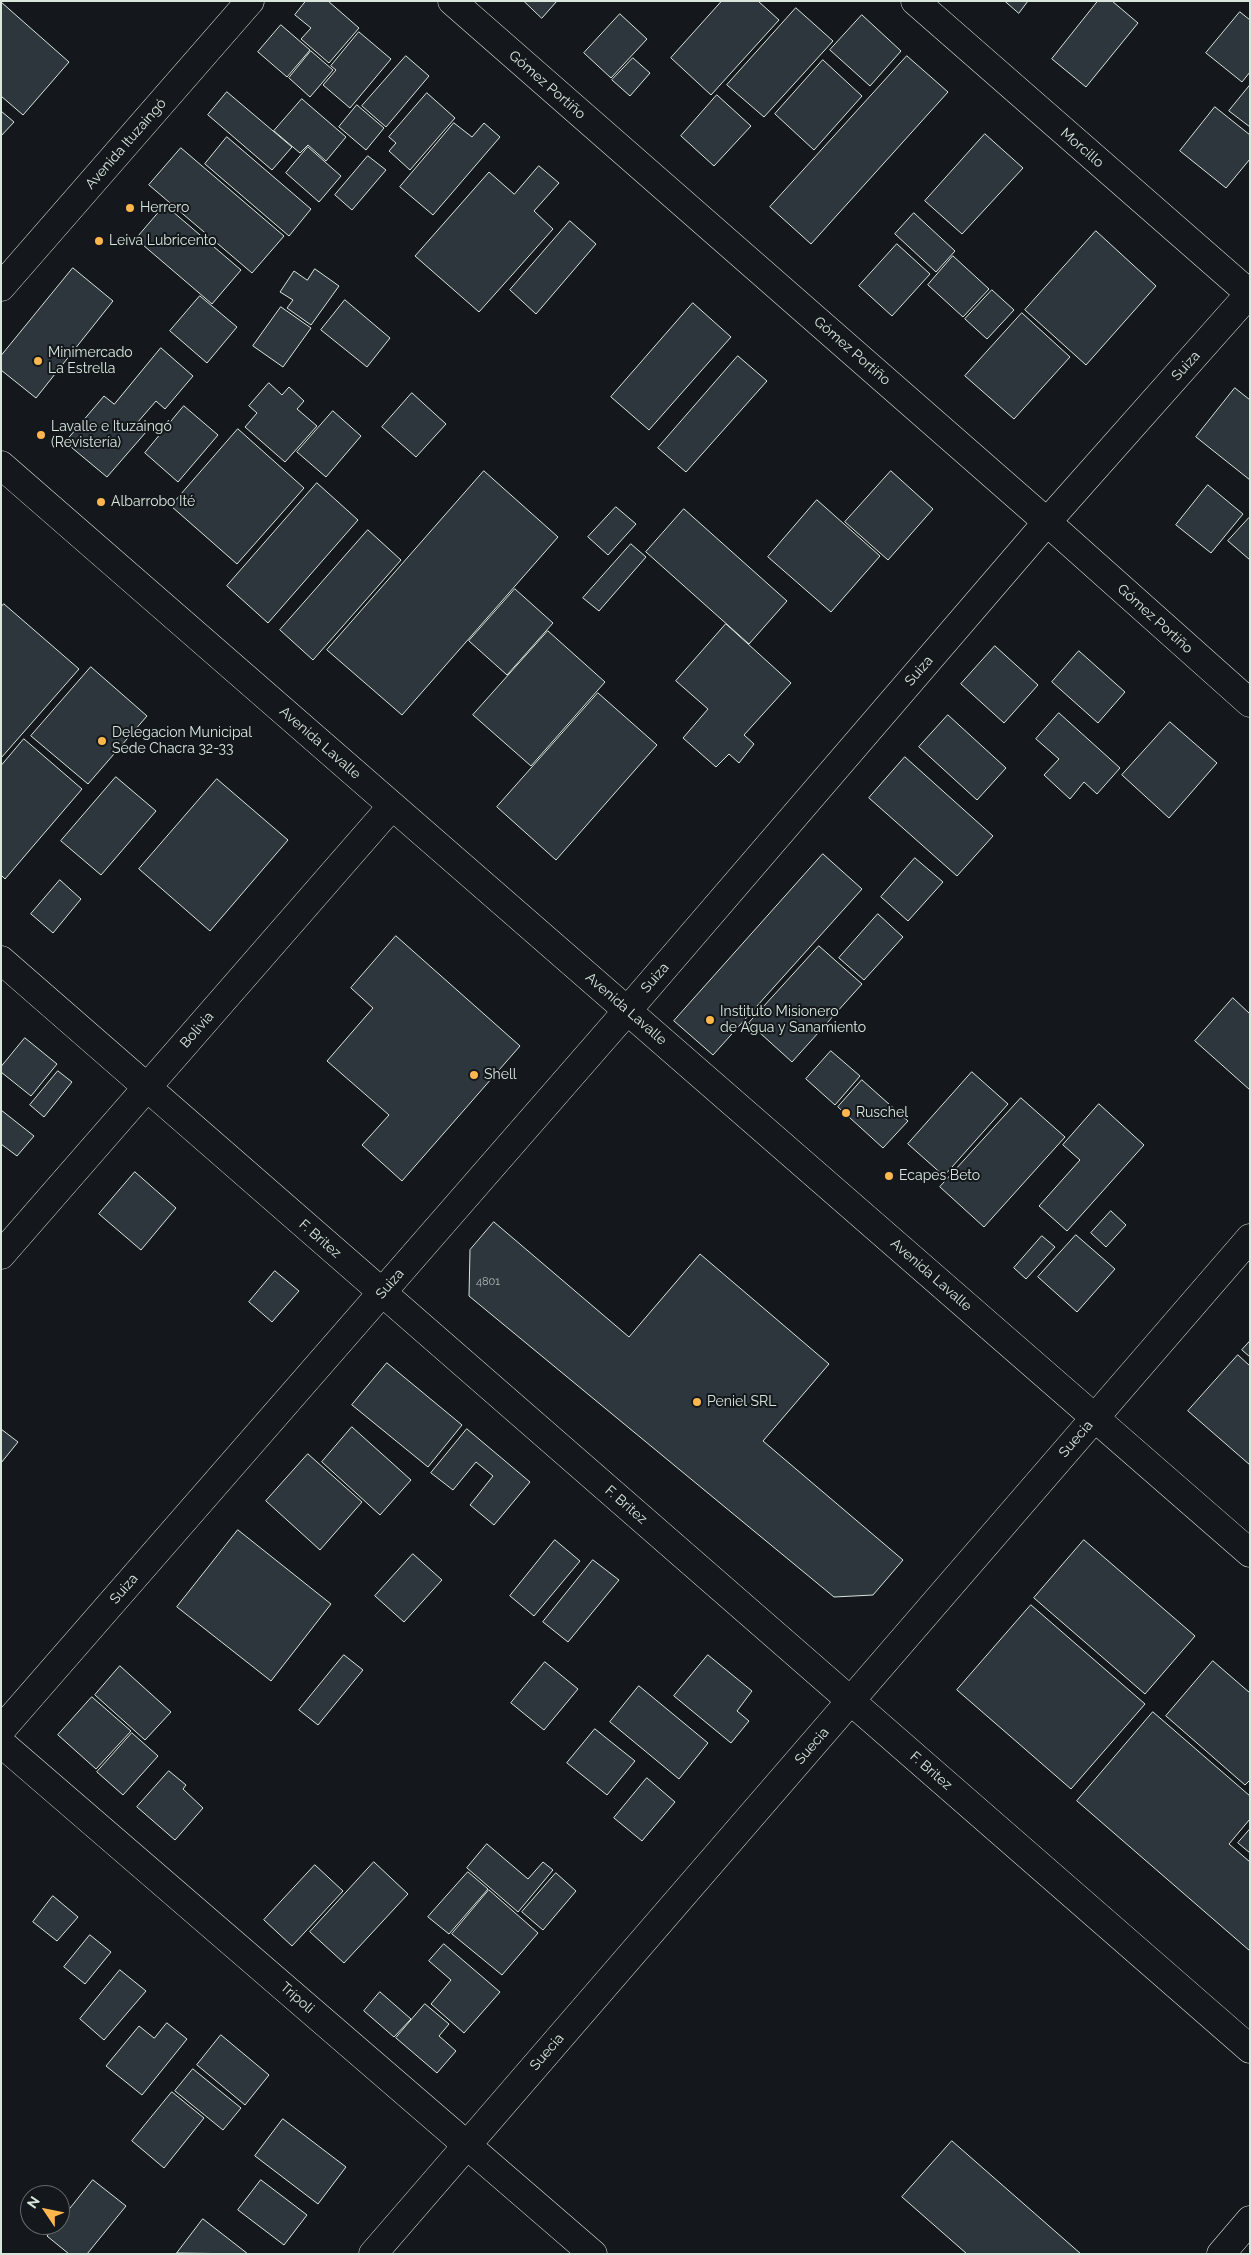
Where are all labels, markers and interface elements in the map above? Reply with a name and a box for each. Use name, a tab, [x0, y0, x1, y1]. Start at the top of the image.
street label: Gómez Portiño	[505, 47, 589, 123]
street label: Avenida Ituzaingó	[82, 95, 170, 193]
street label: Morcillo	[1057, 125, 1107, 171]
place label: Herrero	[140, 200, 189, 216]
marker: Herrero	[124, 202, 136, 214]
place label: Leiva Lubricento	[109, 233, 217, 249]
marker: Leiva Lubricento	[93, 235, 105, 247]
street label: Gómez Portiño	[810, 313, 894, 389]
place label: Minimercado La Estrella	[48, 345, 133, 378]
street label: Suiza	[1168, 348, 1204, 384]
marker: Minimercado La Estrella	[32, 355, 44, 367]
place label: Lavalle e Ituzaingó (Revistería)	[51, 419, 172, 452]
marker: Lavalle e Ituzaingó (Revistería)	[35, 429, 47, 441]
place label: Albarrobo Ité	[111, 494, 195, 510]
marker: Albarrobo Ité	[95, 496, 107, 508]
street label: Gómez Portiño	[1114, 581, 1196, 657]
street label: Suiza	[901, 653, 937, 689]
street label: Avenida Lavalle	[276, 703, 364, 783]
place label: Delegacion Municipal Sede Chacra 32-33	[112, 725, 252, 758]
marker: Delegacion Municipal Sede Chacra 32-33	[96, 735, 108, 747]
street label: Suiza	[637, 960, 673, 996]
street label: Avenida Lavalle	[582, 969, 670, 1049]
place label: Instituto Misionero de Agua y Sanamiento	[720, 1004, 866, 1036]
street label: Bolivia	[177, 1008, 217, 1052]
marker: Instituto Misionero de Agua y Sanamiento	[704, 1014, 716, 1026]
place label: Shell	[484, 1067, 516, 1083]
marker: Shell	[468, 1069, 480, 1081]
place label: Ruschel	[856, 1105, 908, 1121]
marker: Ruschel	[840, 1107, 852, 1119]
place label: Ecapes Beto	[899, 1168, 980, 1184]
marker: Ecapes Beto	[883, 1170, 895, 1182]
street label: F. Britez	[296, 1216, 344, 1262]
street label: Avenida Lavalle	[887, 1235, 975, 1315]
street label: Suiza	[372, 1266, 408, 1302]
house number: 4801	[476, 1275, 500, 1289]
place label: Peniel SRL	[707, 1394, 776, 1410]
marker: Peniel SRL	[691, 1396, 703, 1408]
street label: Suecia	[1055, 1417, 1097, 1461]
street label: F. Britez	[602, 1482, 650, 1528]
street label: Suiza	[106, 1571, 142, 1607]
street label: Suecia	[791, 1724, 833, 1768]
street label: F. Britez	[907, 1748, 955, 1794]
street label: Trípoli	[277, 1979, 317, 2017]
street label: Suecia	[526, 2030, 568, 2074]
north arrow	[20, 2185, 70, 2235]
text: N	[24, 2193, 43, 2211]

